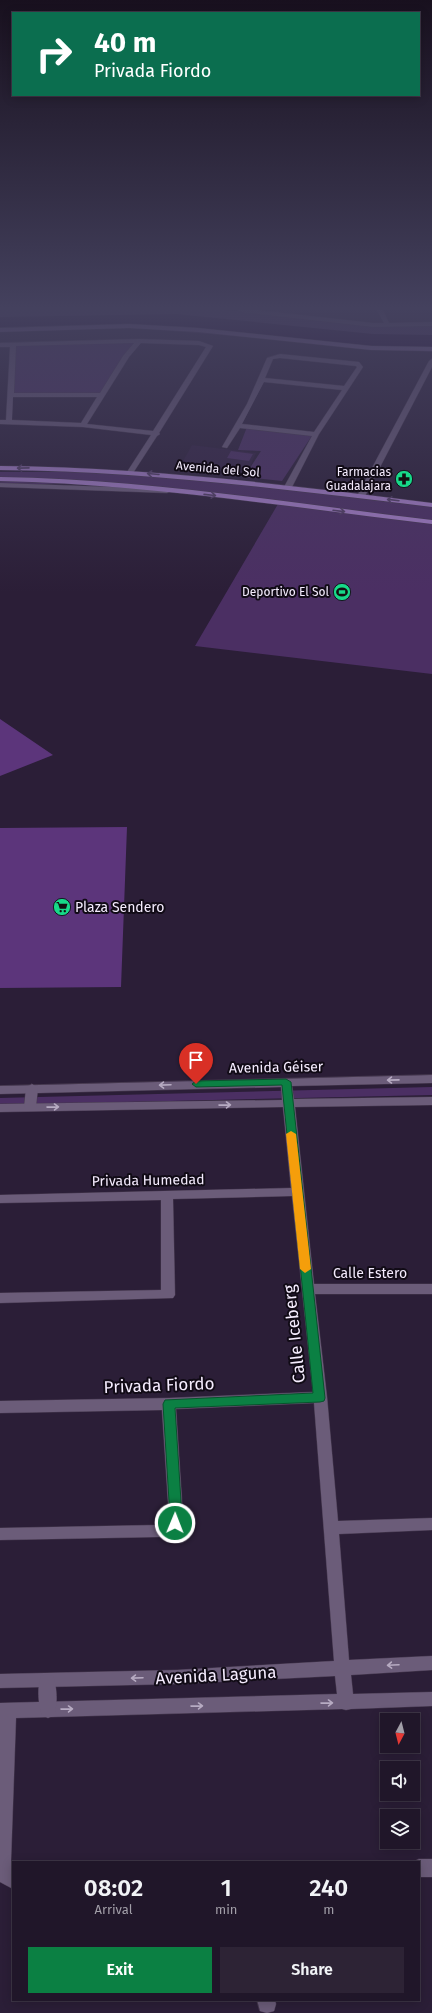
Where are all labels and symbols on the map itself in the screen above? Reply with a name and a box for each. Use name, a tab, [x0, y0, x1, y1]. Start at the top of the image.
street label: Avenida del Sol	[176, 458, 261, 480]
one-way arrow	[17, 464, 30, 472]
place label: Farmacias Guadalajara	[326, 465, 391, 493]
pharmacy icon: Farmacias Guadalajara	[394, 469, 414, 489]
one-way arrow	[147, 471, 160, 478]
one-way arrow	[203, 492, 216, 499]
one-way arrow	[387, 497, 400, 504]
one-way arrow	[332, 507, 345, 514]
sports icon: Deportivo El Sol	[332, 582, 352, 602]
place label: Deportivo El Sol	[242, 585, 329, 599]
supermarket icon: Plaza Sendero	[52, 897, 72, 917]
place label: Plaza Sendero	[75, 899, 165, 916]
pin	[179, 1043, 213, 1084]
street label: Avenida Géiser	[229, 1058, 324, 1077]
one-way arrow	[387, 1076, 400, 1084]
one-way arrow	[159, 1081, 172, 1089]
one-way arrow	[218, 1101, 231, 1108]
one-way arrow	[46, 1103, 59, 1110]
street label: Privada Humedad	[91, 1171, 205, 1190]
street label: Calle Estero	[333, 1265, 407, 1282]
street label: Calle Iceberg	[279, 1284, 310, 1384]
street label: Privada Fiordo	[103, 1373, 215, 1398]
position arrow	[154, 1502, 196, 1544]
one-way arrow	[387, 1661, 400, 1669]
street label: Avenida Laguna	[155, 1662, 277, 1689]
one-way arrow	[131, 1675, 144, 1682]
one-way arrow	[320, 1700, 333, 1707]
one-way arrow	[190, 1703, 203, 1710]
one-way arrow	[60, 1706, 73, 1713]
north arrow	[380, 1713, 420, 1753]

